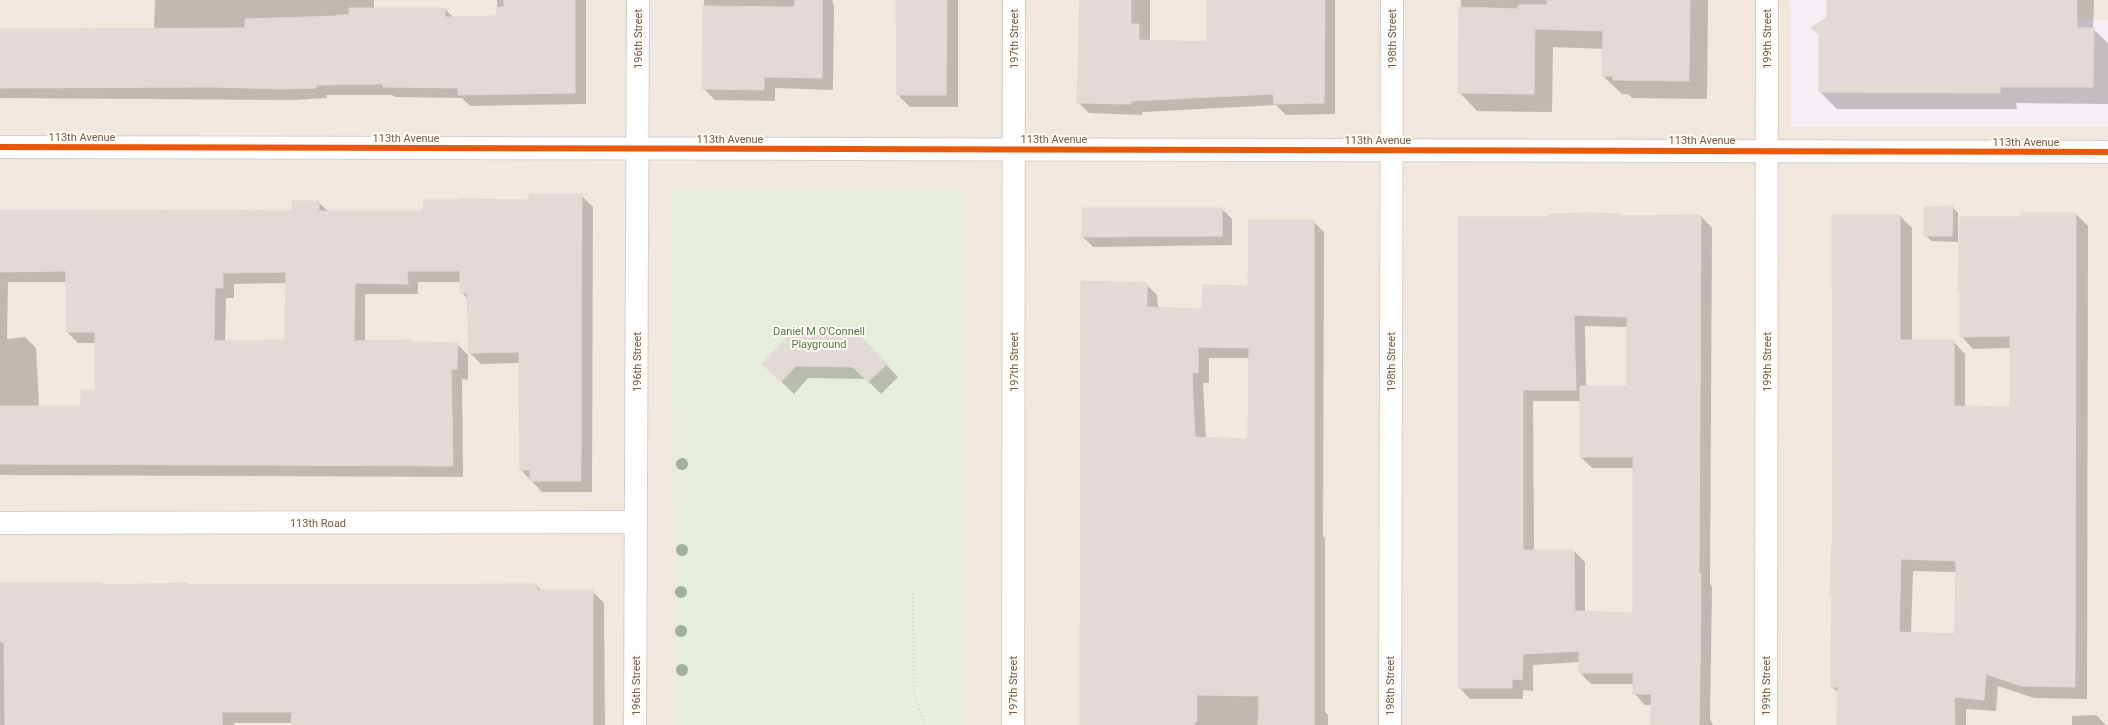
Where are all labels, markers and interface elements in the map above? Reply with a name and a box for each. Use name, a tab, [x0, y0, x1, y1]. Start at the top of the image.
street label: 196th Street	[632, 9, 645, 69]
street label: 197th Street	[1008, 9, 1021, 69]
street label: 198th Street	[1386, 9, 1399, 69]
street label: 199th Street	[1761, 9, 1774, 69]
street label: 113th Avenue	[49, 131, 116, 144]
street label: 113th Avenue	[373, 132, 440, 145]
street label: 113th Avenue	[697, 133, 764, 146]
street label: 113th Avenue	[1021, 133, 1088, 146]
street label: 113th Avenue	[1345, 134, 1412, 147]
street label: 113th Avenue	[1669, 134, 1736, 147]
street label: 113th Avenue	[1993, 136, 2060, 149]
park label: Daniel M O'Connell Playground	[773, 325, 865, 351]
street label: 196th Street	[631, 332, 644, 392]
street label: 197th Street	[1008, 332, 1021, 392]
street label: 198th Street	[1385, 332, 1398, 392]
street label: 199th Street	[1761, 332, 1774, 392]
street label: 113th Road	[290, 517, 346, 530]
street label: 196th Street	[630, 656, 643, 716]
street label: 197th Street	[1007, 656, 1020, 716]
street label: 198th Street	[1384, 656, 1397, 716]
street label: 199th Street	[1760, 656, 1773, 716]

